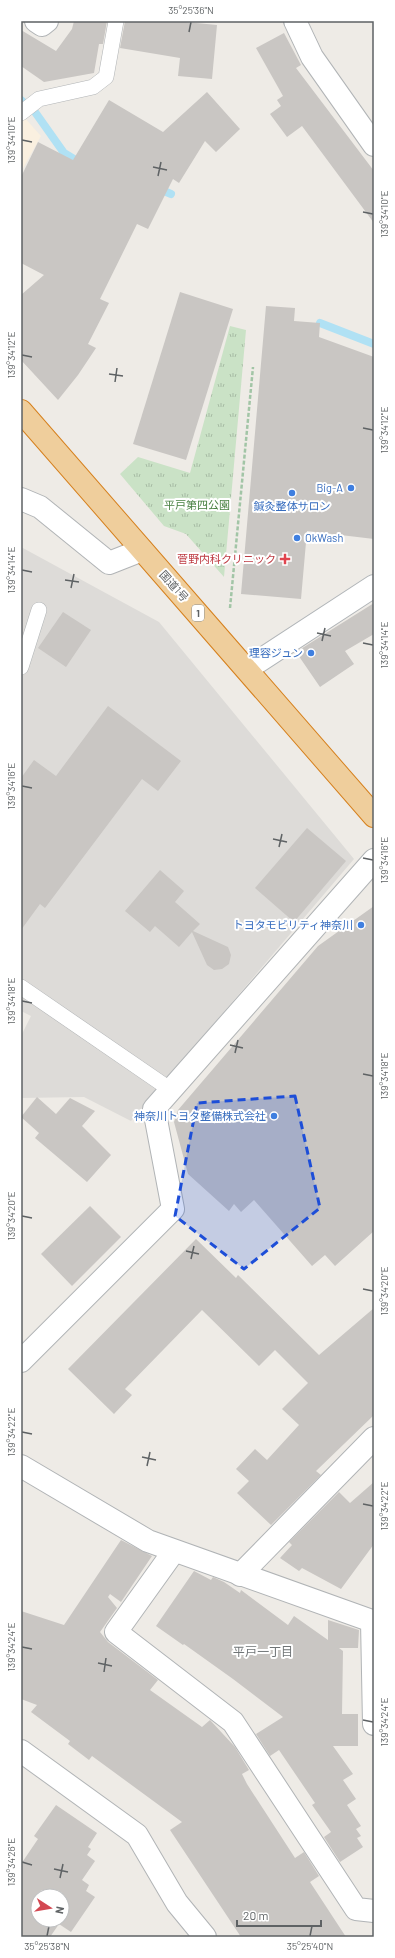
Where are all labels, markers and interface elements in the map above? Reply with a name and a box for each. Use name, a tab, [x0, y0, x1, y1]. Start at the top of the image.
text: 35°25'36"N	[168, 4, 214, 16]
text: 139°34'10"E	[5, 116, 17, 164]
text: 139°34'10"E	[378, 190, 390, 238]
text: 139°34'12"E	[5, 331, 17, 379]
text: 139°34'12"E	[378, 406, 390, 454]
place label: Big-A	[316, 481, 343, 494]
marker: Big-A	[346, 483, 356, 493]
marker: 鍼灸整体サロン	[287, 488, 297, 498]
park label: 平戸第四公園	[164, 498, 230, 511]
place label: 鍼灸整体サロン	[254, 499, 331, 512]
place label: OkWash	[305, 531, 343, 544]
marker: OkWash	[292, 533, 302, 543]
text: 139°34'14"E	[5, 546, 17, 594]
place label: 菅野内科クリニック	[177, 552, 276, 565]
marker: 菅野内科クリニック	[279, 553, 291, 565]
street label: 国道1号	[157, 568, 192, 604]
road number: 1	[192, 605, 204, 621]
text: 139°34'14"E	[378, 621, 390, 669]
place label: 理容ジュン	[249, 646, 303, 659]
marker: 理容ジュン	[306, 648, 316, 658]
text: 139°34'16"E	[5, 763, 17, 809]
text: 139°34'16"E	[378, 837, 390, 883]
place label: トヨタモビリティ神奈川	[233, 918, 353, 931]
marker: トヨタモビリティ神奈川	[356, 920, 366, 930]
text: 139°34'18"E	[5, 978, 17, 1024]
text: 139°34'18"E	[378, 1053, 390, 1099]
place label: 神奈川トヨタ整備株式会社	[134, 1109, 266, 1122]
marker: 神奈川トヨタ整備株式会社	[269, 1111, 279, 1121]
text: 139°34'20"E	[5, 1191, 17, 1241]
text: 139°34'20"E	[378, 1266, 390, 1316]
text: 139°34'22"E	[5, 1408, 17, 1456]
text: 139°34'22"E	[378, 1482, 390, 1530]
text: 139°34'24"E	[5, 1623, 17, 1671]
district label: 平戸一丁目	[233, 1644, 293, 1658]
text: 139°34'24"E	[378, 1698, 390, 1746]
text: 139°34'26"E	[5, 1838, 17, 1886]
north arrow	[30, 1888, 70, 1928]
scale bar	[237, 1902, 321, 1928]
text: N	[53, 1905, 67, 1915]
text: 20 m	[243, 1908, 269, 1922]
text: 35°25'38"N	[24, 1940, 70, 1952]
text: 35°25'40"N	[287, 1940, 333, 1952]

